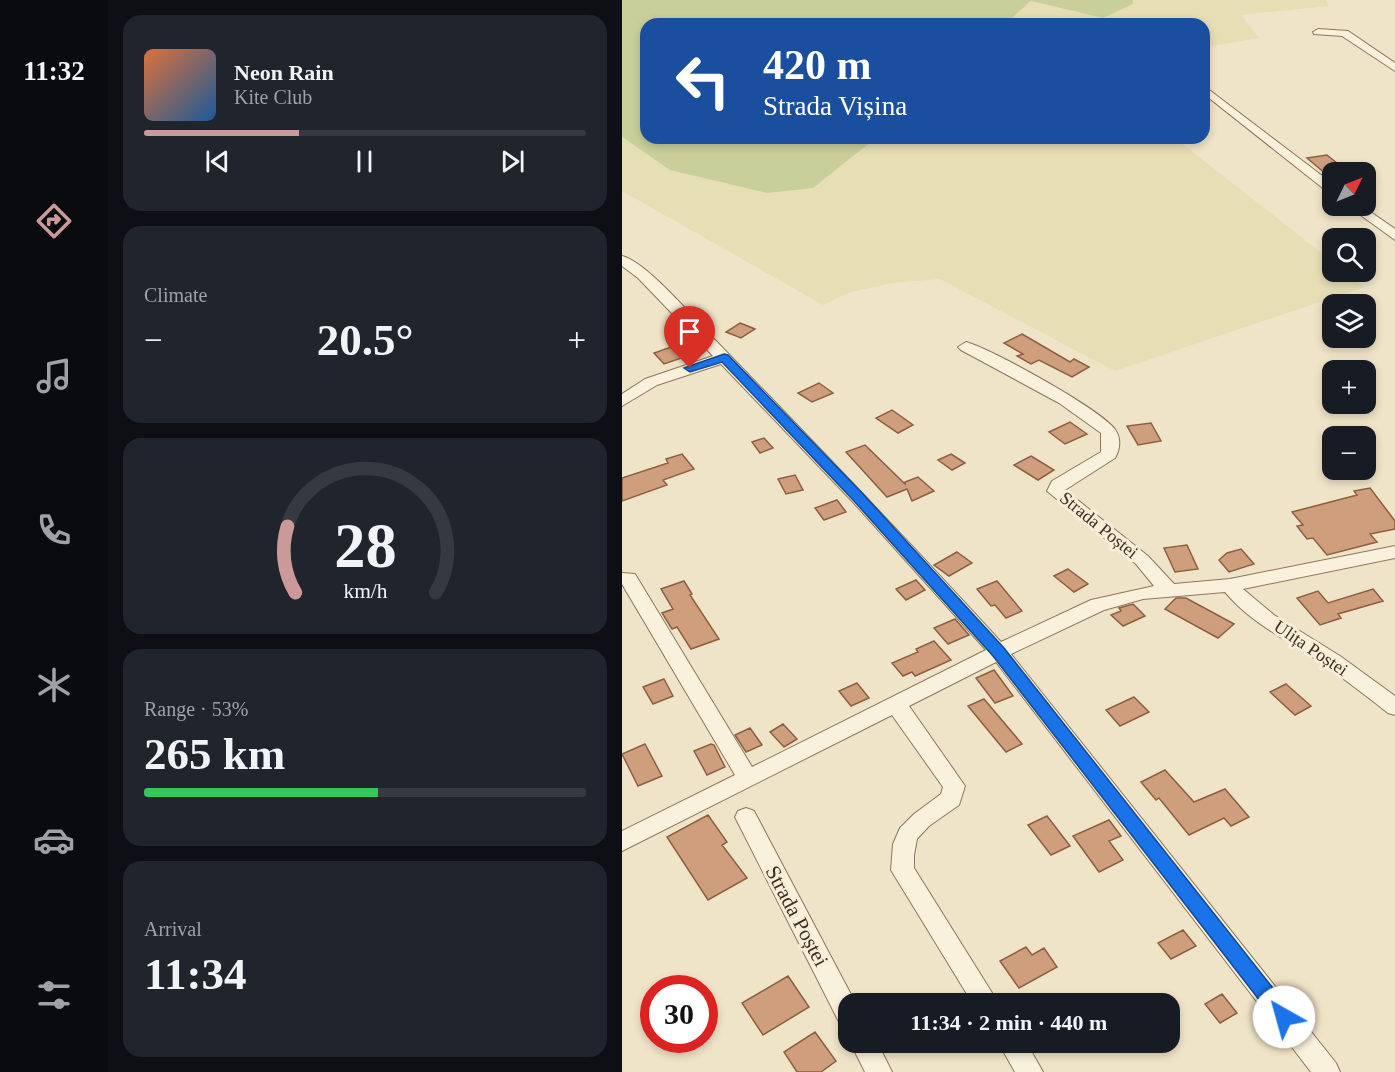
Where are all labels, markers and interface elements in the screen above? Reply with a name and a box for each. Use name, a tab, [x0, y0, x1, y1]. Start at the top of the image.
icon: left	[664, 42, 742, 120]
text: 420 m	[763, 42, 872, 88]
text: 11:32	[23, 56, 85, 86]
text: Neon Rain	[234, 60, 334, 85]
text: Kite Club	[234, 86, 312, 108]
text: Strada Vișina	[763, 91, 907, 121]
icon: previous	[201, 145, 234, 178]
icon: pause	[348, 145, 381, 178]
icon: next	[496, 145, 529, 178]
north arrow	[1322, 162, 1376, 216]
map controls	[1322, 162, 1376, 480]
icon: directions	[33, 200, 75, 242]
button: search	[1322, 228, 1376, 282]
text: Climate	[144, 284, 207, 306]
button: layers	[1322, 294, 1376, 348]
pin	[664, 306, 715, 368]
text: 20.5°	[317, 315, 413, 365]
icon: arrive	[673, 315, 706, 348]
text: −	[144, 322, 163, 358]
text: +	[567, 322, 586, 358]
icon: music	[33, 355, 75, 397]
button: +	[1322, 360, 1376, 414]
button: −	[1322, 426, 1376, 480]
street label: Strada Poștei	[1056, 487, 1142, 563]
icon: phone	[33, 509, 75, 551]
text: 28	[334, 511, 396, 580]
text: km/h	[343, 579, 387, 603]
street label: Ulița Poștei	[1270, 616, 1352, 680]
icon: climate	[33, 664, 75, 706]
text: Range · 53%	[144, 698, 248, 720]
text: 265 km	[144, 729, 285, 779]
icon: car	[33, 819, 75, 861]
street label: Strada Poștei	[761, 862, 834, 970]
text: Arrival	[144, 918, 202, 940]
text: 11:34	[144, 949, 247, 999]
icon: filters	[33, 974, 75, 1016]
speed limit sign: 30	[640, 975, 718, 1053]
position arrow	[1252, 985, 1316, 1049]
text: 11:34 · 2 min · 440 m	[911, 1010, 1107, 1035]

